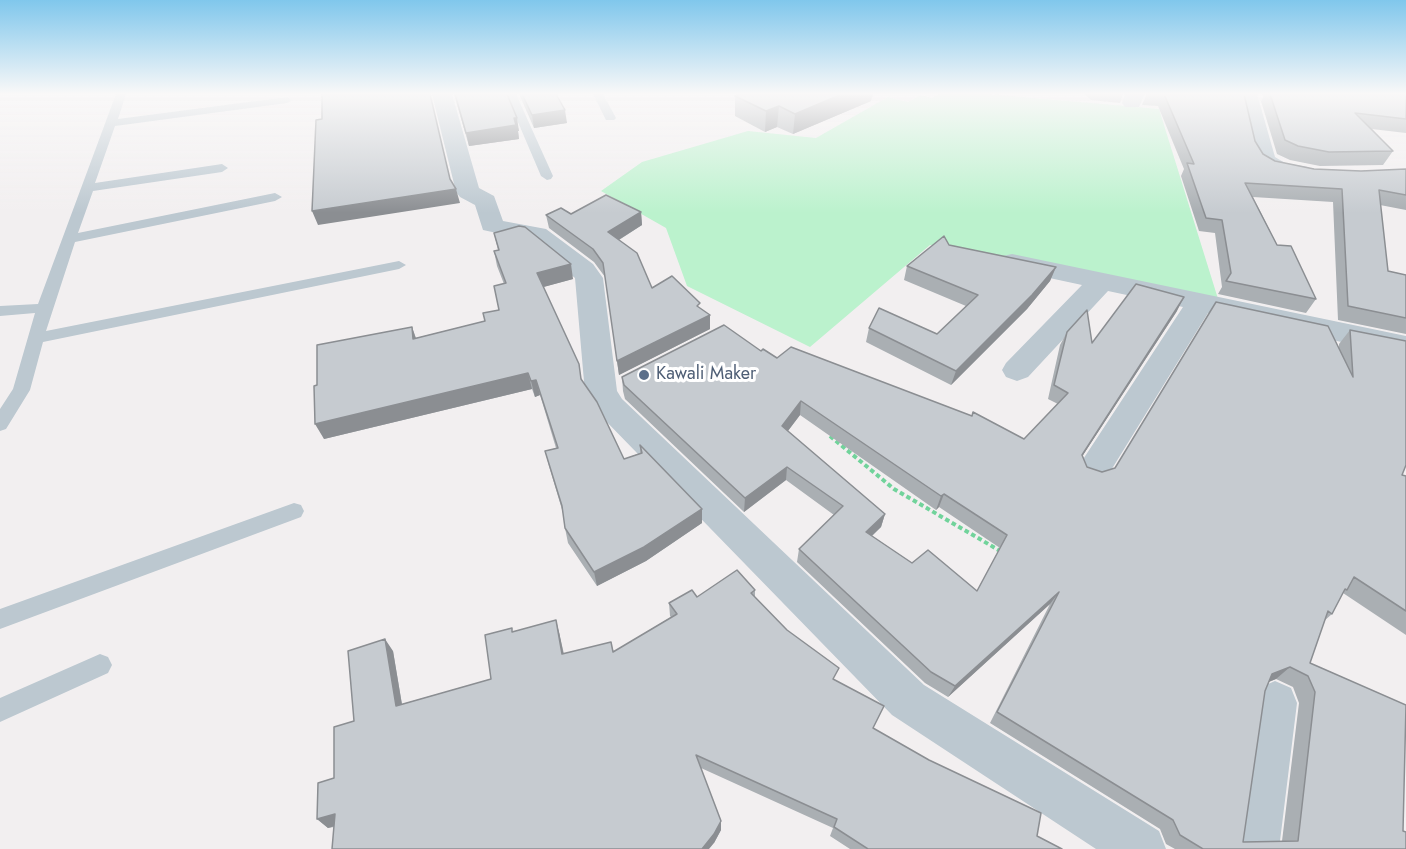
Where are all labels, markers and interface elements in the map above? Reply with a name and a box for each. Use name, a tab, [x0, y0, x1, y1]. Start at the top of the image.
place label: Kawali Maker	[656, 364, 756, 386]
marker: Kawali Maker	[637, 368, 651, 382]

